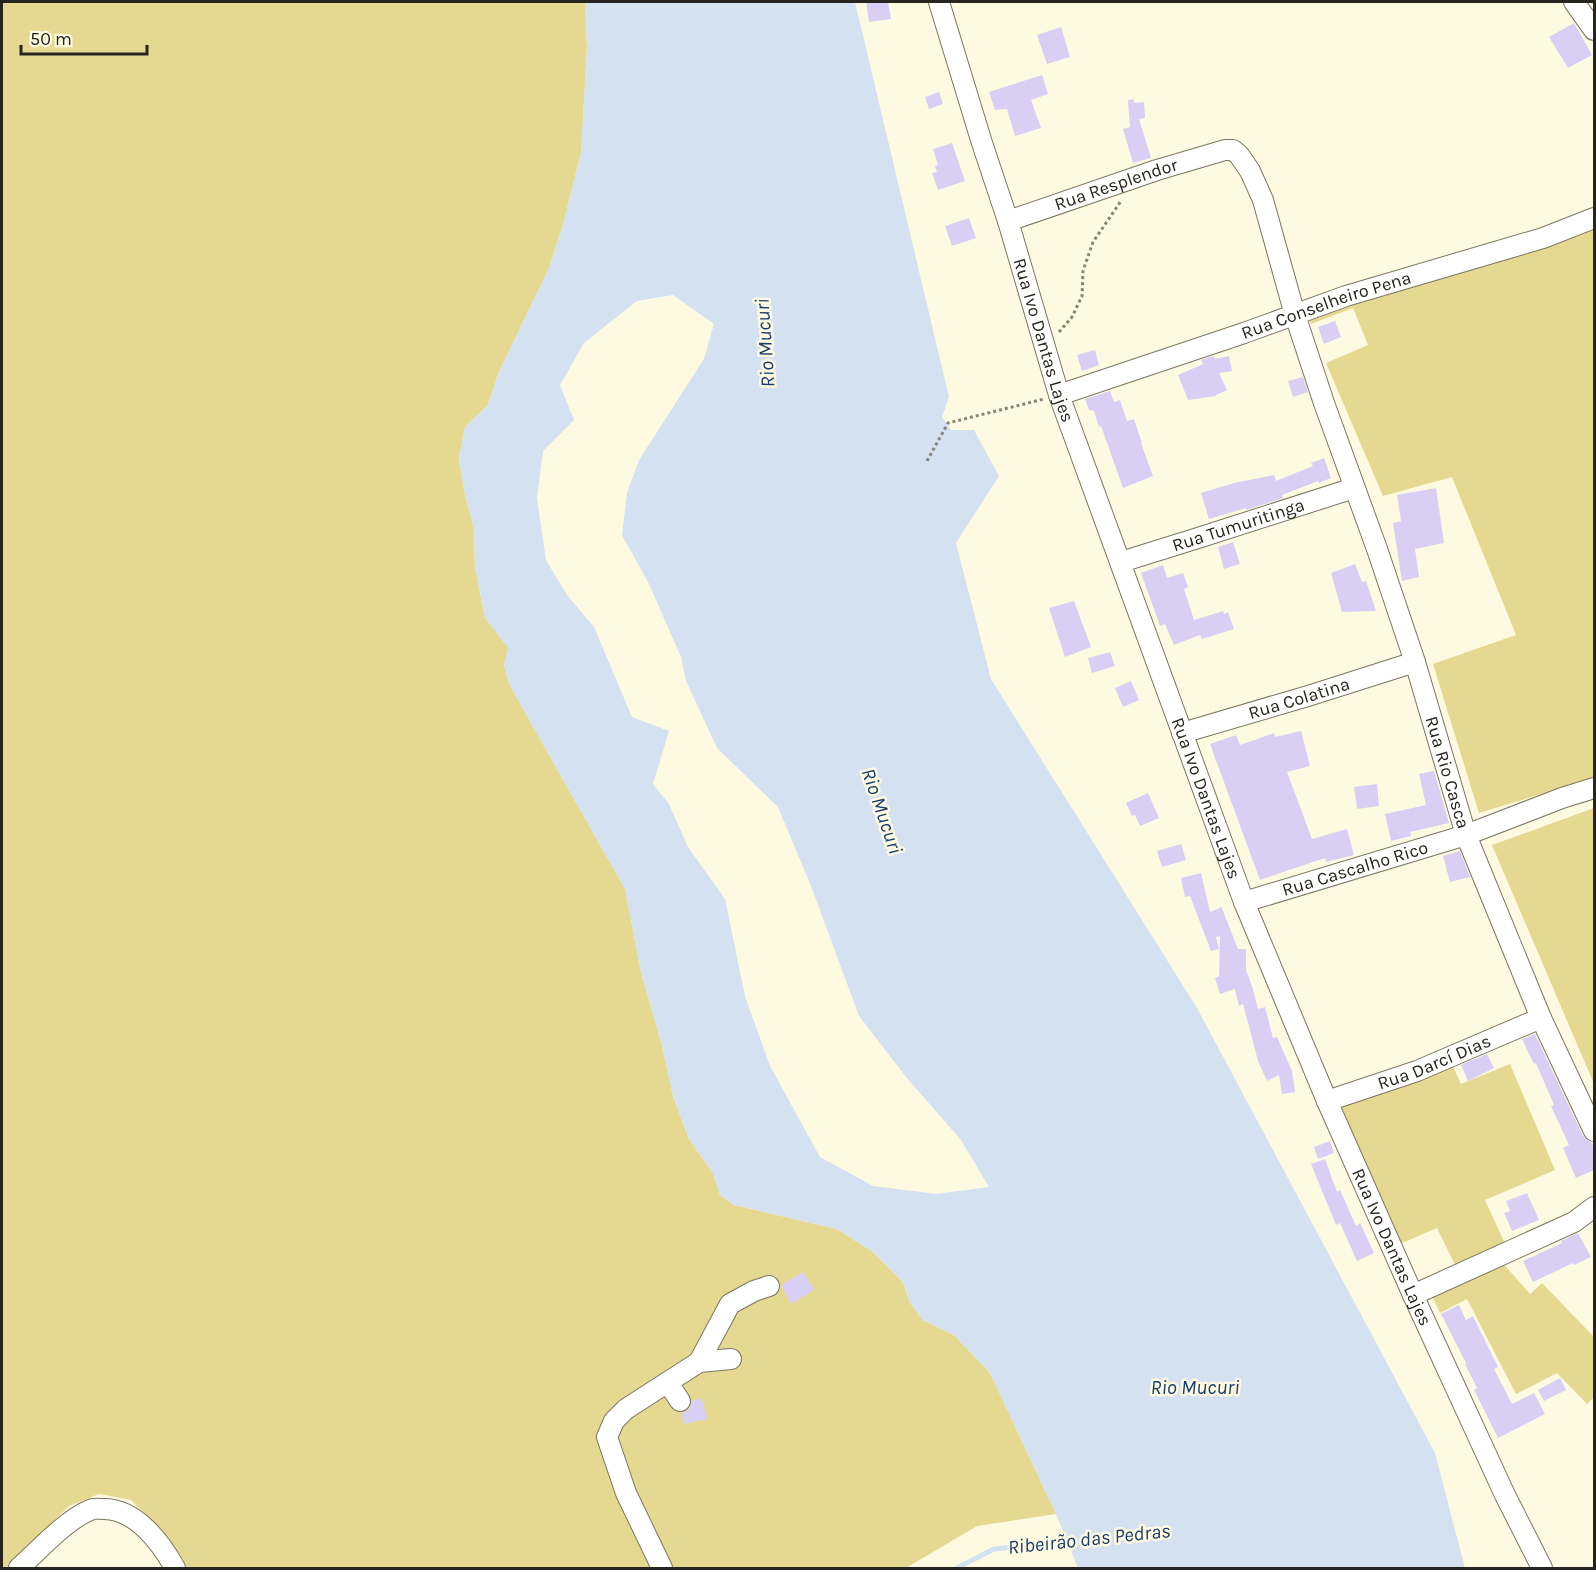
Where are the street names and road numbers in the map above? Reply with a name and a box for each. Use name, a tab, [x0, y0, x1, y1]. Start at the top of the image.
street label: Rua Resplendor	[1051, 153, 1181, 215]
street label: Rua Ivo Dantas Lajes	[1008, 256, 1079, 425]
street label: Rua Conselheiro Pena	[1238, 266, 1414, 344]
street label: Rua Tumuritinga	[1169, 494, 1307, 556]
street label: Rua Colatina	[1246, 672, 1352, 724]
street label: Rua Rio Casca	[1421, 713, 1475, 831]
street label: Rua Ivo Dantas Lajes	[1167, 714, 1246, 882]
street label: Rua Cascalho Rico	[1279, 836, 1431, 901]
street label: Rua Darcí Dias	[1375, 1030, 1494, 1094]
street label: Rua Ivo Dantas Lajes	[1347, 1165, 1437, 1329]

